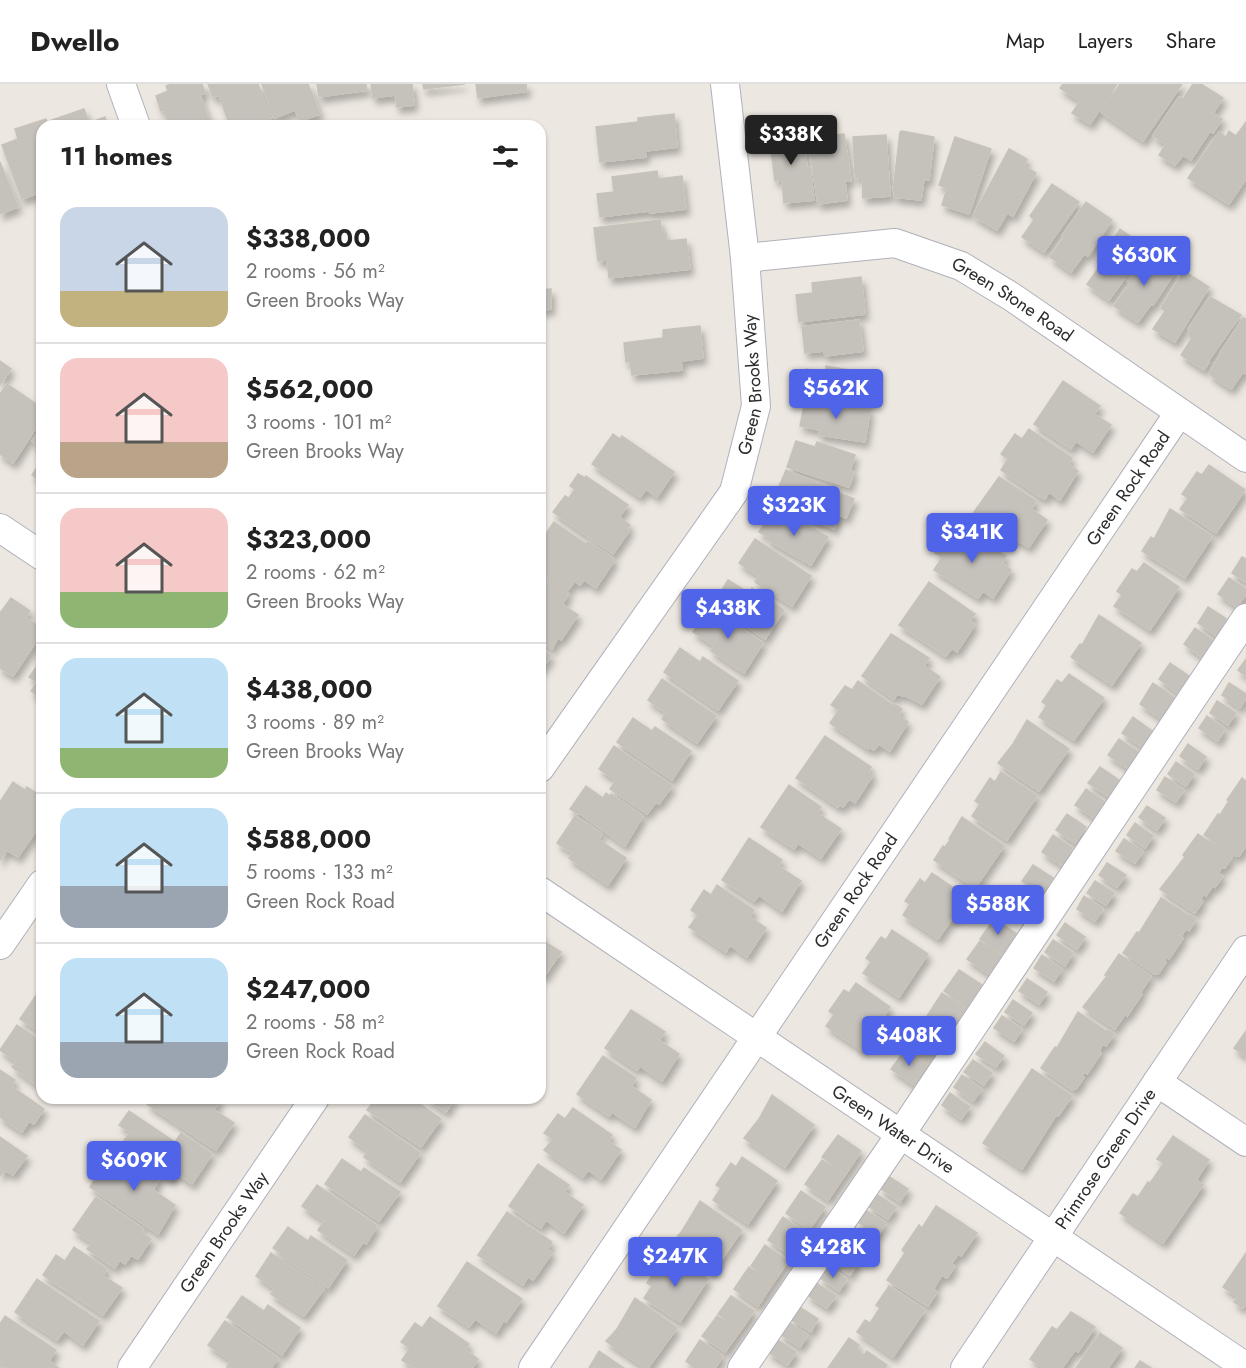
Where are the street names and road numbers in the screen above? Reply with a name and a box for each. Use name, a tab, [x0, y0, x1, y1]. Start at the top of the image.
street label: Green Stone Road	[948, 251, 1079, 348]
street label: Green Brooks Way	[731, 313, 769, 458]
street label: Green Rock Road	[1080, 426, 1176, 551]
street label: Green Rock Road	[807, 828, 904, 954]
street label: Green Water Drive	[827, 1078, 960, 1180]
street label: Primrose Green Drive	[1049, 1083, 1163, 1235]
street label: Green Brooks Way	[173, 1166, 275, 1298]

